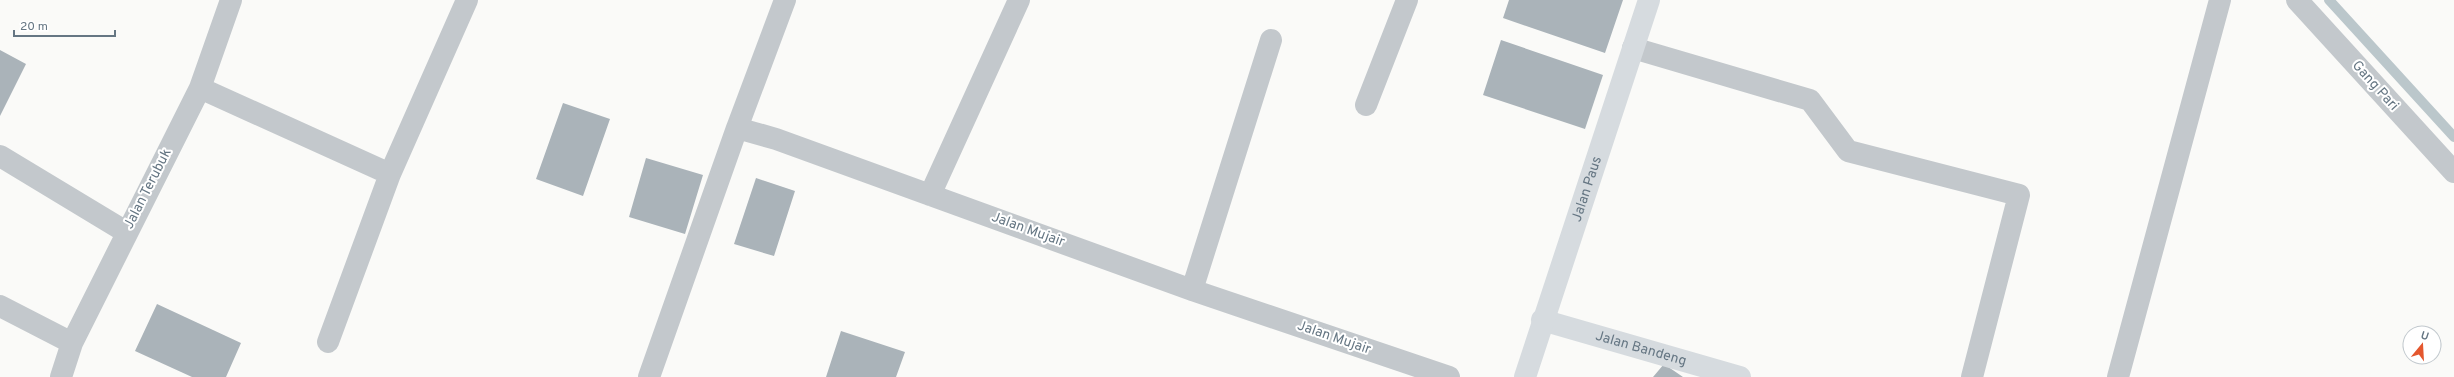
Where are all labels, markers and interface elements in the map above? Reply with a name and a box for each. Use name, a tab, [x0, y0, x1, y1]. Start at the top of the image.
scale bar	[14, 12, 115, 38]
text: 20 m	[20, 19, 48, 35]
street label: Gang Pari	[2348, 57, 2402, 115]
street label: Jalan Terubuk	[121, 146, 175, 232]
street label: Jalan Paus	[1568, 154, 1606, 224]
street label: Jalan Mujair	[989, 209, 1068, 251]
street label: Jalan Mujair	[1295, 317, 1374, 359]
north arrow	[2402, 325, 2442, 365]
street label: Jalan Bandeng	[1593, 327, 1688, 370]
text: U	[2419, 329, 2431, 344]

